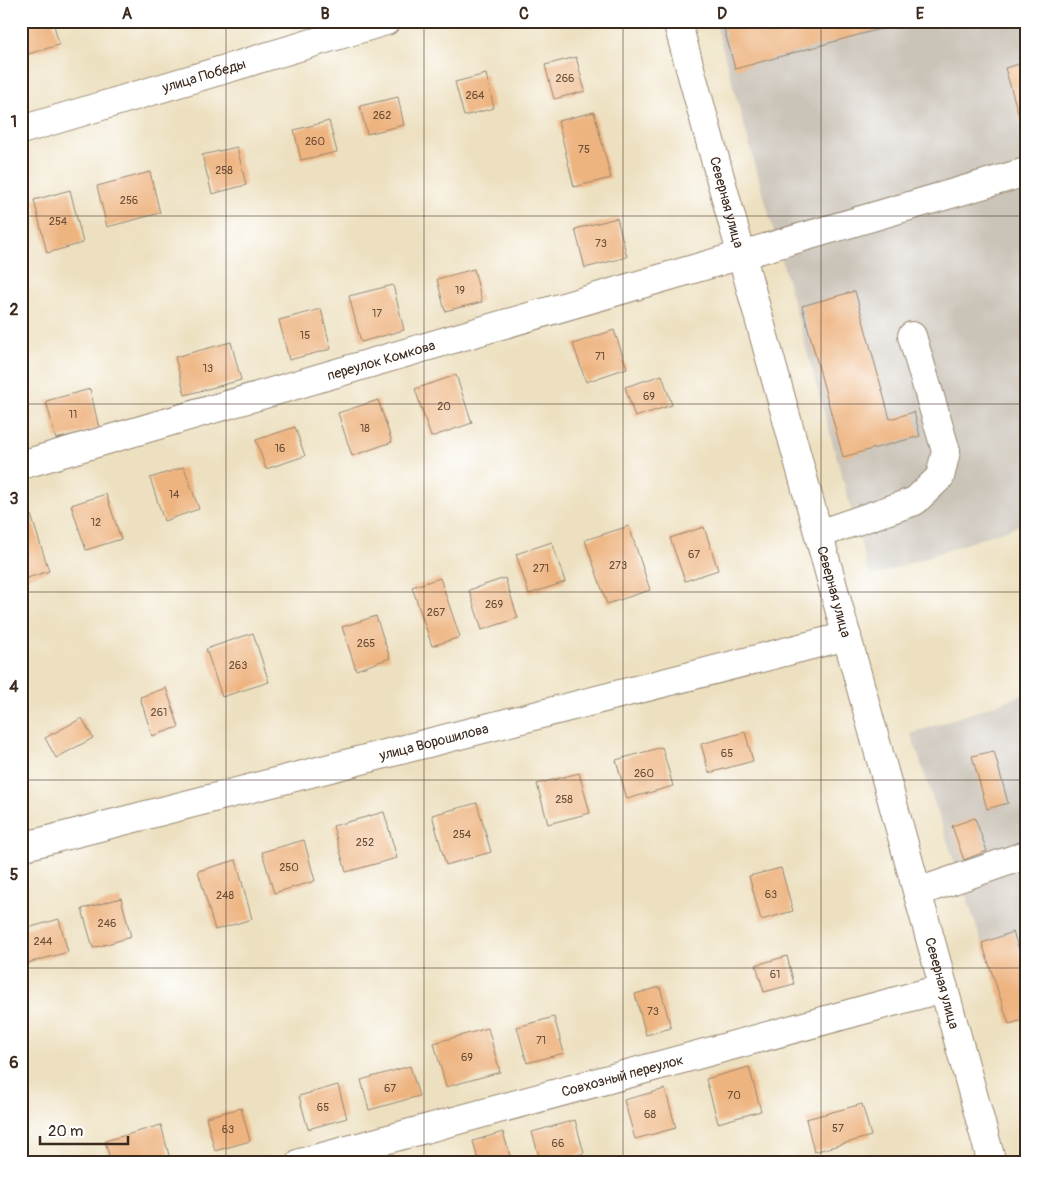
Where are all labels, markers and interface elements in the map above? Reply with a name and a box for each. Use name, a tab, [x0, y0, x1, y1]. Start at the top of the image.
text: A	[122, 4, 133, 24]
text: B	[320, 4, 330, 24]
text: C	[519, 4, 529, 24]
text: D	[717, 4, 727, 24]
text: E	[916, 4, 925, 24]
street label: улица Победы	[159, 55, 248, 97]
house number: 266	[556, 72, 574, 85]
house number: 264	[466, 89, 485, 102]
house number: 262	[373, 109, 391, 122]
text: 1	[11, 112, 17, 132]
house number: 260	[305, 135, 325, 148]
house number: 75	[578, 143, 590, 156]
street label: Северная улица	[706, 155, 747, 250]
house number: 258	[215, 164, 233, 177]
house number: 256	[120, 194, 138, 207]
house number: 254	[49, 215, 68, 228]
house number: 73	[595, 237, 607, 250]
house number: 19	[455, 284, 465, 297]
text: 2	[10, 300, 19, 320]
house number: 17	[372, 307, 382, 320]
house number: 15	[300, 329, 310, 342]
street label: переулок Комкова	[325, 337, 437, 384]
house number: 71	[595, 350, 605, 363]
house number: 13	[203, 362, 213, 375]
house number: 69	[643, 390, 655, 403]
house number: 20	[437, 400, 451, 413]
house number: 11	[69, 408, 77, 421]
house number: 18	[360, 422, 370, 435]
house number: 16	[275, 442, 285, 455]
house number: 14	[169, 488, 180, 501]
text: 3	[10, 489, 19, 509]
house number: 12	[91, 516, 101, 529]
street label: Северная улица	[813, 544, 855, 639]
house number: 67	[688, 548, 700, 561]
house number: 273	[609, 559, 627, 572]
house number: 271	[533, 562, 549, 575]
house number: 269	[485, 598, 503, 611]
house number: 267	[427, 606, 445, 619]
house number: 265	[357, 637, 375, 650]
house number: 263	[229, 659, 247, 672]
text: 4	[9, 677, 19, 697]
house number: 261	[151, 706, 167, 719]
street label: улица Ворошилова	[377, 720, 490, 764]
house number: 65	[721, 747, 733, 760]
house number: 260	[634, 767, 654, 780]
house number: 258	[555, 793, 573, 806]
house number: 254	[453, 828, 472, 841]
house number: 252	[356, 836, 374, 849]
house number: 250	[279, 861, 299, 874]
text: 5	[10, 865, 19, 885]
house number: 63	[765, 888, 777, 901]
house number: 248	[216, 889, 234, 902]
house number: 246	[98, 917, 116, 930]
house number: 244	[34, 935, 53, 948]
street label: Северная улица	[921, 936, 963, 1031]
house number: 61	[770, 968, 780, 981]
house number: 73	[647, 1005, 659, 1018]
house number: 71	[536, 1034, 546, 1047]
house number: 69	[461, 1051, 473, 1064]
street label: Совхозный переулок	[560, 1051, 685, 1101]
text: 6	[9, 1053, 19, 1073]
house number: 67	[384, 1082, 396, 1095]
house number: 70	[727, 1089, 741, 1102]
house number: 65	[317, 1101, 329, 1114]
house number: 68	[644, 1108, 656, 1121]
scale bar	[40, 1114, 128, 1146]
text: 20 m	[48, 1122, 83, 1141]
house number: 57	[832, 1122, 844, 1135]
house number: 63	[222, 1123, 234, 1136]
house number: 66	[552, 1137, 564, 1150]

